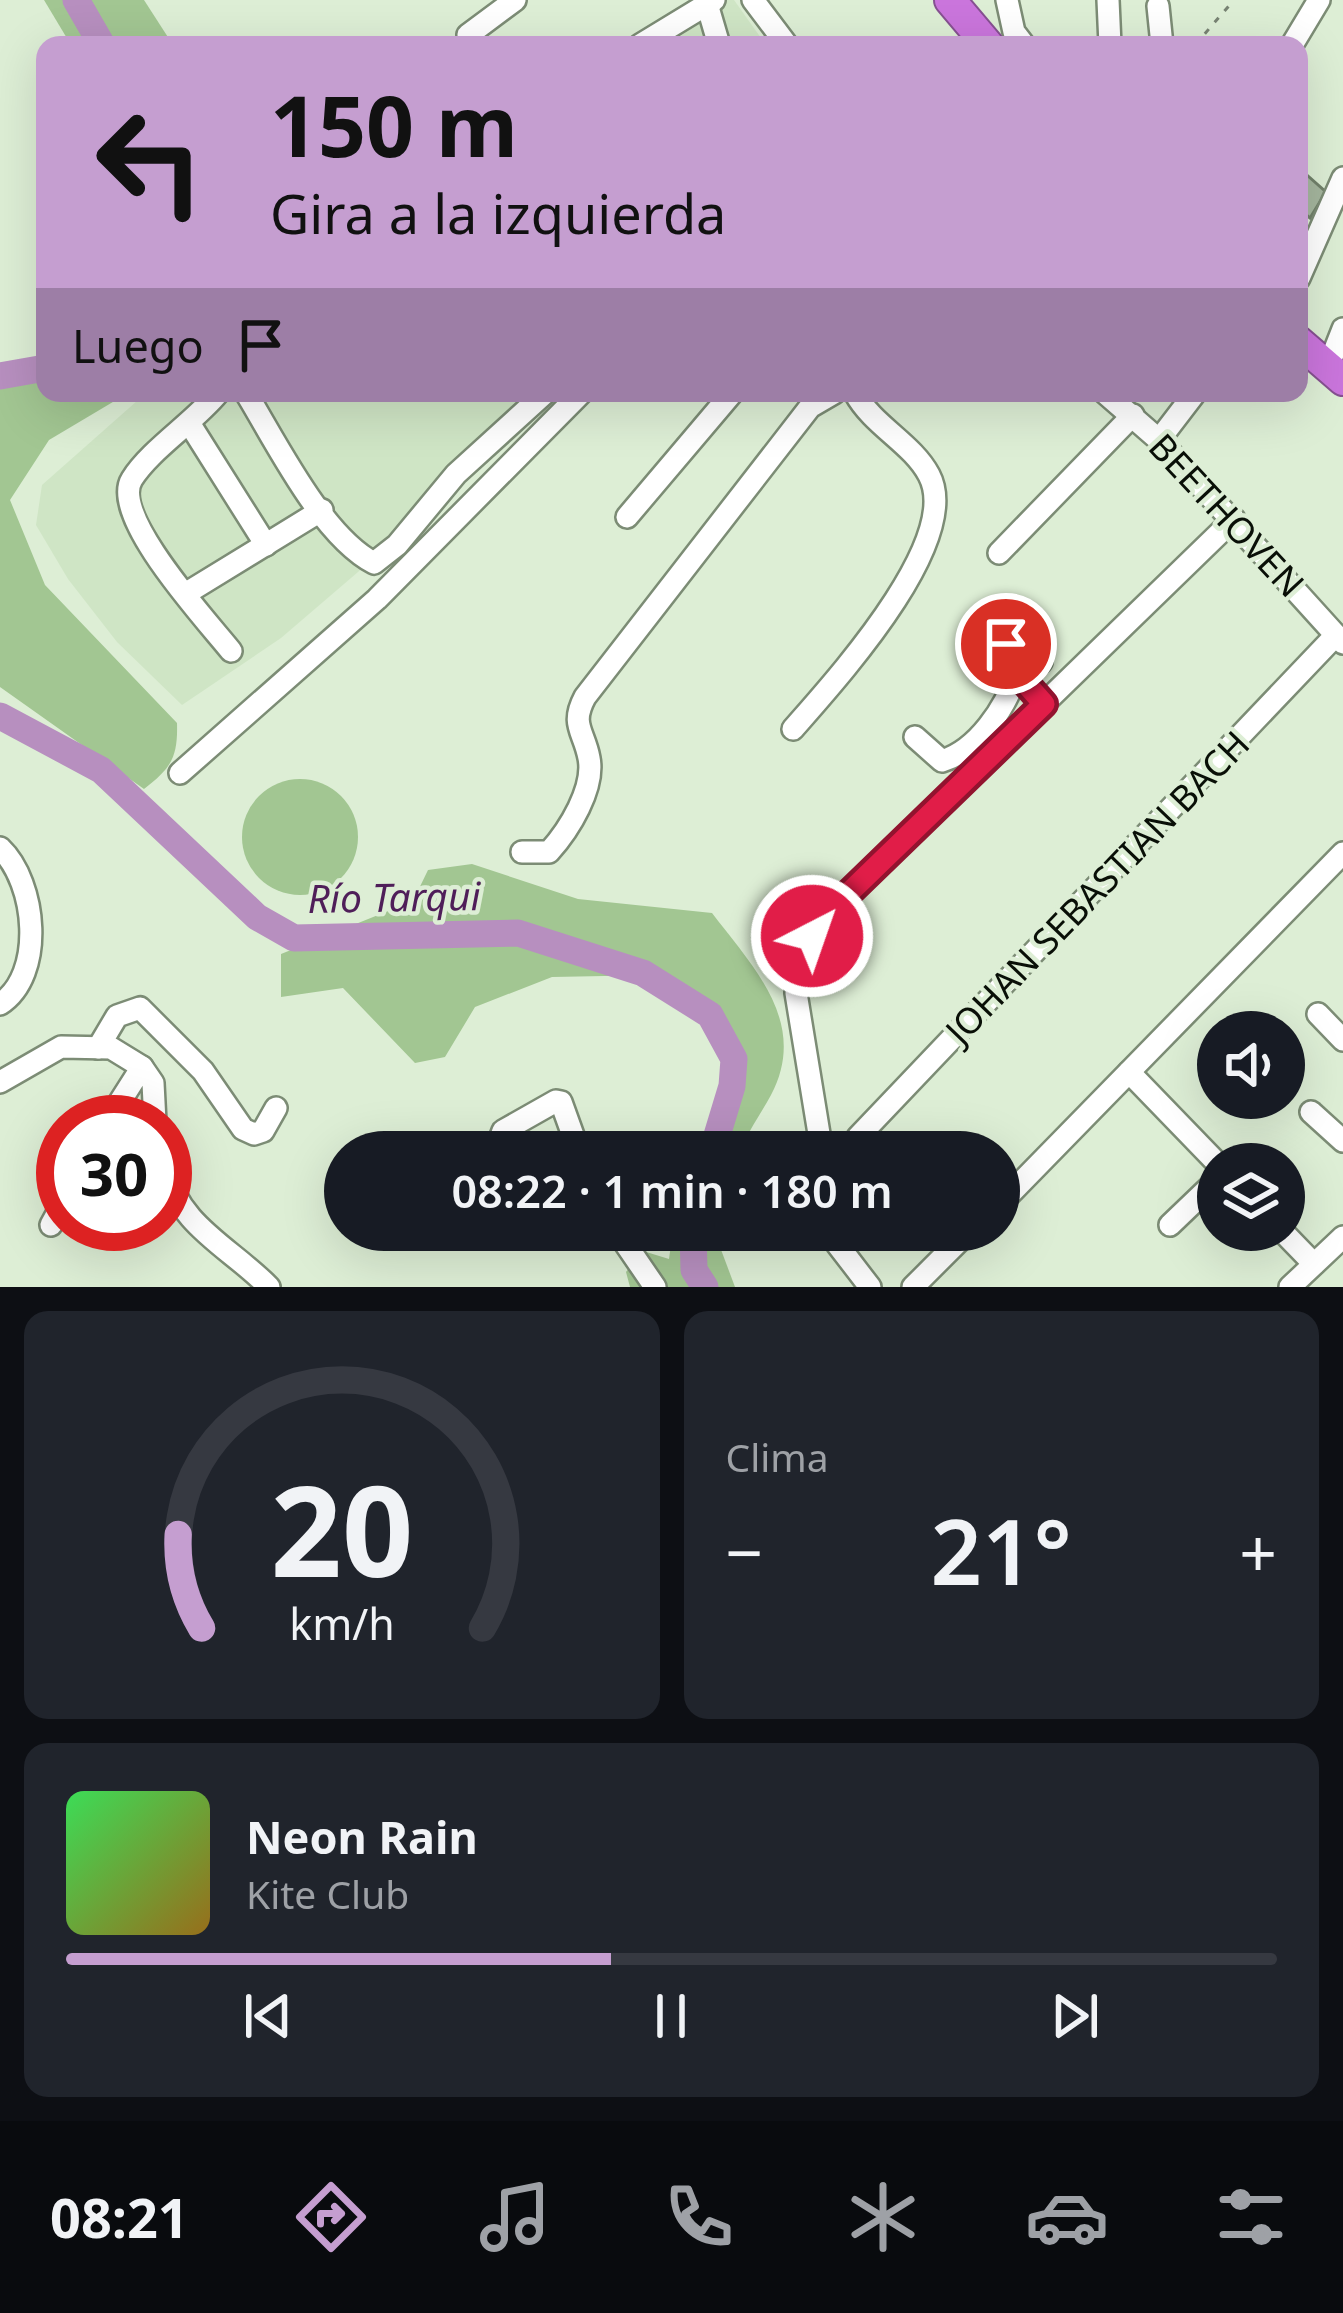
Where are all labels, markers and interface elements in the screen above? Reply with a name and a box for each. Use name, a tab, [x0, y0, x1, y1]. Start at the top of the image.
text: 150 m	[270, 67, 518, 182]
icon: left	[72, 84, 228, 240]
text: Gira a la izquierda	[270, 176, 726, 250]
icon: arrive	[228, 312, 294, 378]
text: Luego	[72, 315, 204, 376]
street label: BEETHOVEN	[1139, 423, 1315, 607]
pin	[955, 593, 1057, 695]
icon: arrive	[973, 611, 1039, 677]
street label: JOHAN SEBASTIAN BACH	[932, 720, 1260, 1056]
water label: Río Tarqui	[307, 868, 482, 924]
position arrow	[749, 873, 875, 999]
map controls	[1197, 1011, 1305, 1251]
button: sound	[1197, 1011, 1305, 1119]
speed limit sign: 30	[36, 1095, 192, 1251]
button: layers	[1197, 1143, 1305, 1251]
text: 08:22 · 1 min · 180 m	[451, 1160, 893, 1221]
text: Clima	[726, 1430, 829, 1483]
text: 20	[270, 1444, 413, 1614]
text: 21°	[931, 1489, 1072, 1611]
text: −	[726, 1506, 763, 1596]
text: +	[1239, 1506, 1277, 1596]
text: km/h	[289, 1594, 394, 1653]
text: Neon Rain	[246, 1806, 478, 1867]
text: Kite Club	[246, 1867, 409, 1920]
icon: previous	[235, 1983, 301, 2049]
icon: pause	[638, 1983, 704, 2049]
icon: next	[1042, 1983, 1108, 2049]
icon: directions	[289, 2175, 373, 2259]
icon: music	[473, 2175, 557, 2259]
icon: phone	[657, 2175, 741, 2259]
icon: climate	[841, 2175, 925, 2259]
icon: car	[1025, 2175, 1109, 2259]
icon: filters	[1209, 2175, 1293, 2259]
text: 08:21	[50, 2180, 189, 2254]

